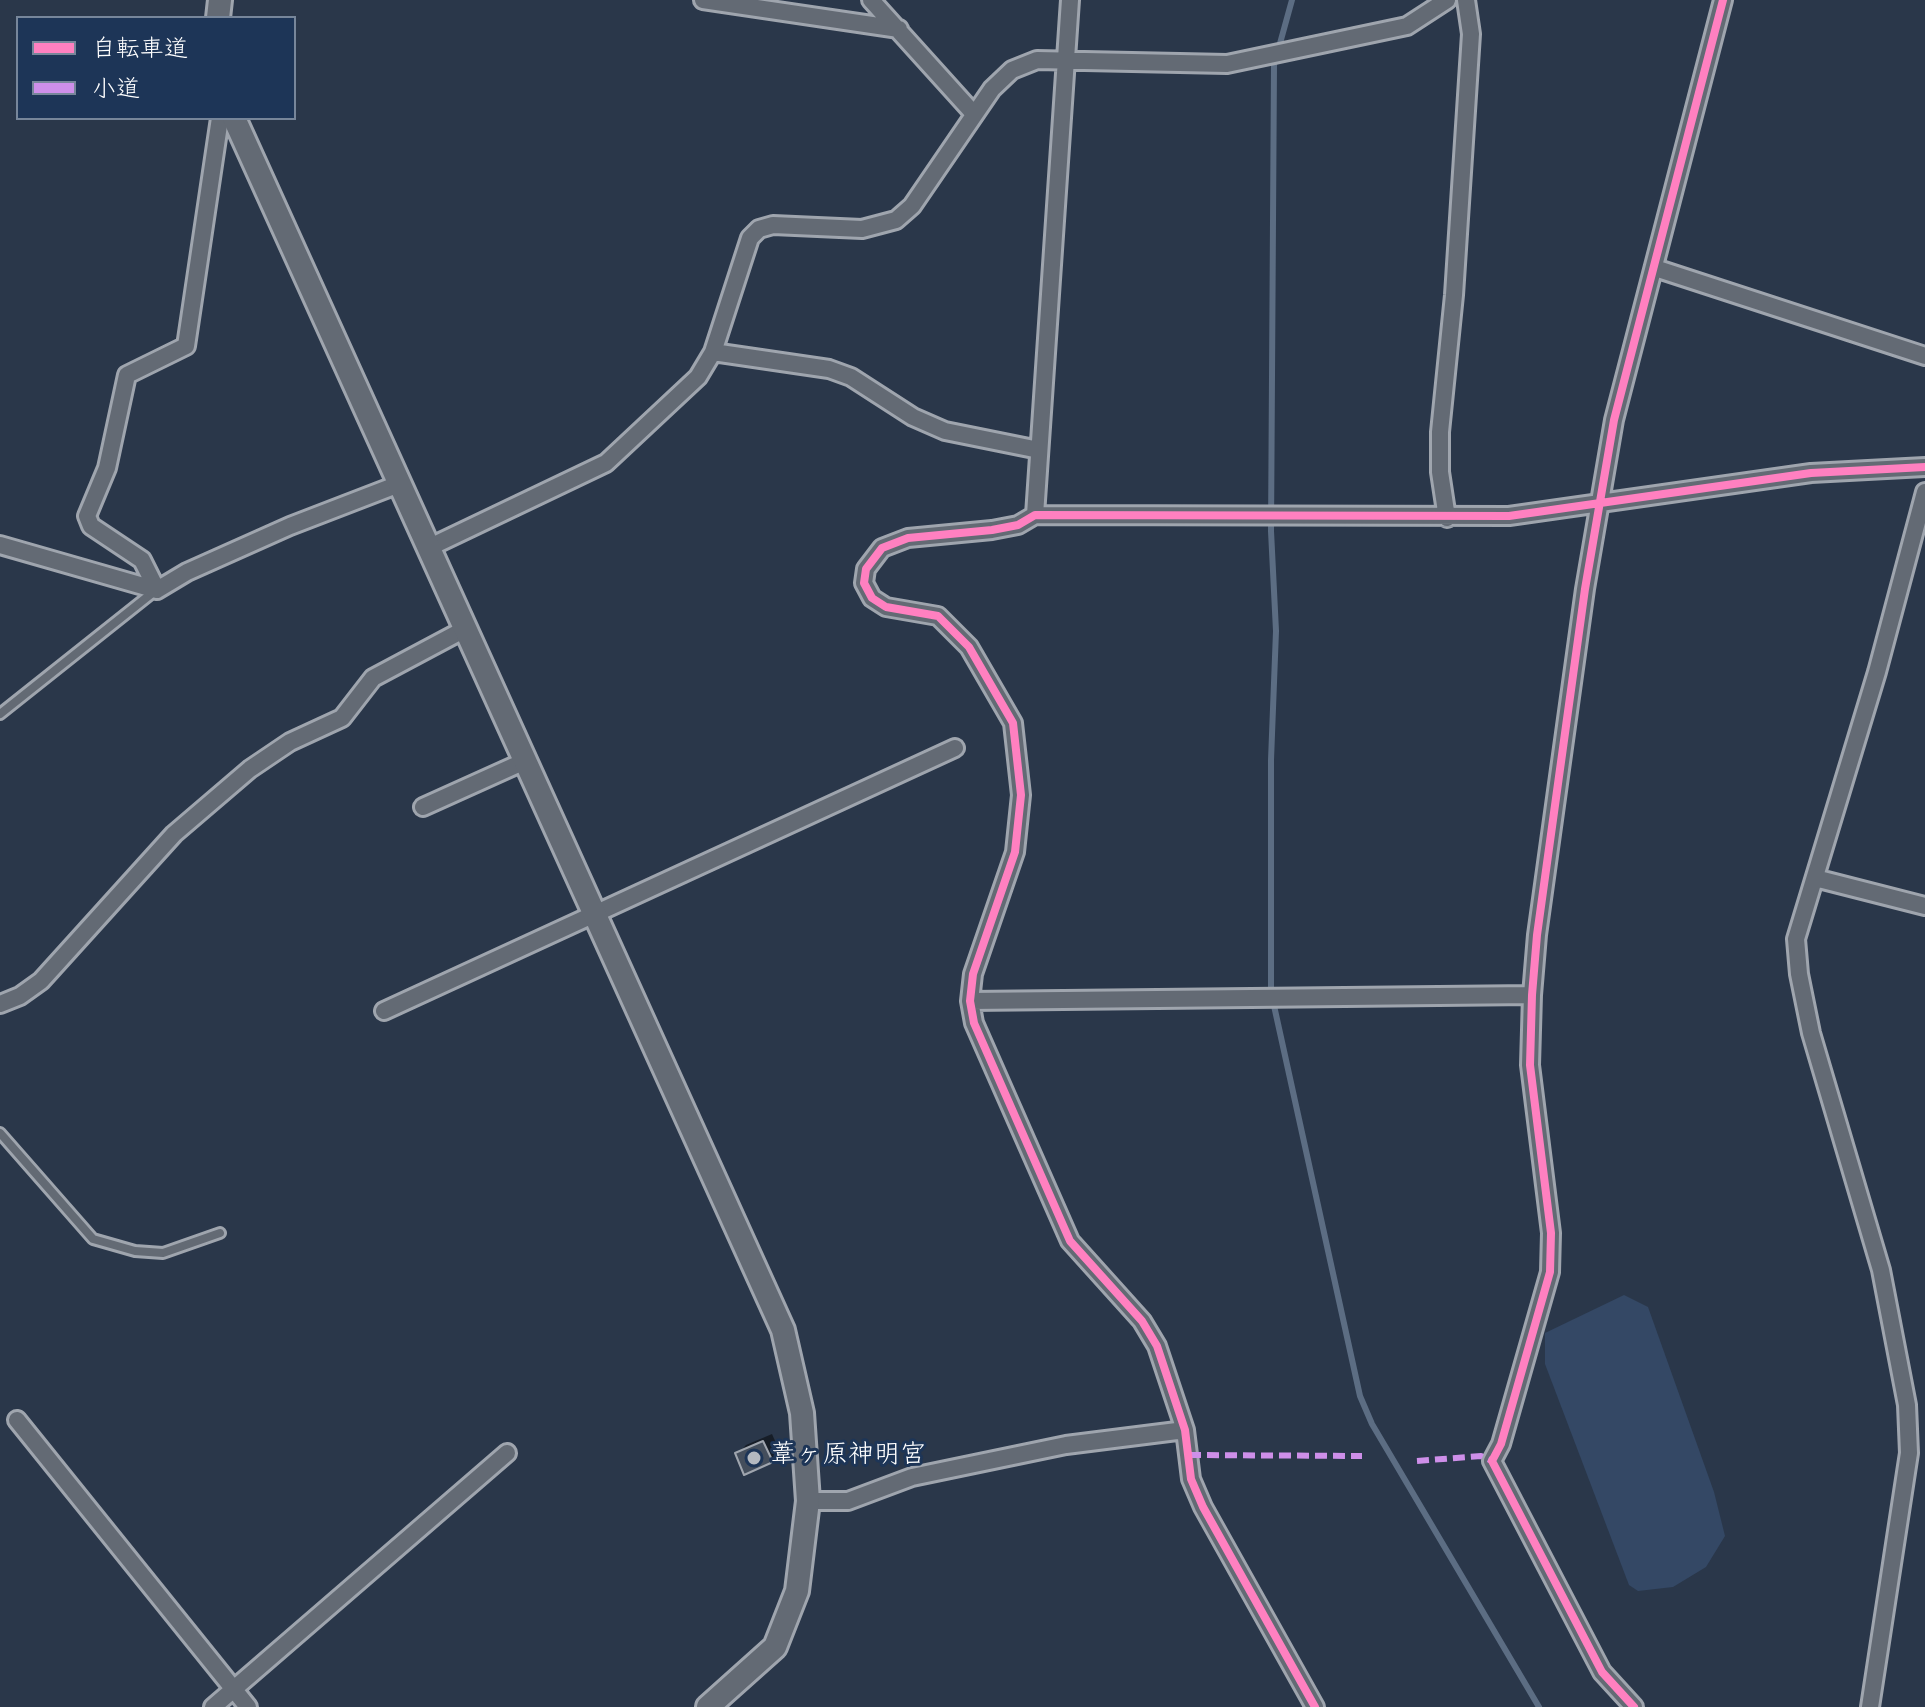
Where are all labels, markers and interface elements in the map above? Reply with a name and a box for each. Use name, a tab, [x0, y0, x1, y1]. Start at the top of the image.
legend	[16, 16, 296, 120]
text: 自転車道	[92, 33, 188, 68]
text: 小道	[92, 73, 140, 108]
place label: 葦ヶ原神明宮	[770, 1442, 926, 1474]
marker: 葦ヶ原神明宮	[745, 1449, 763, 1467]

